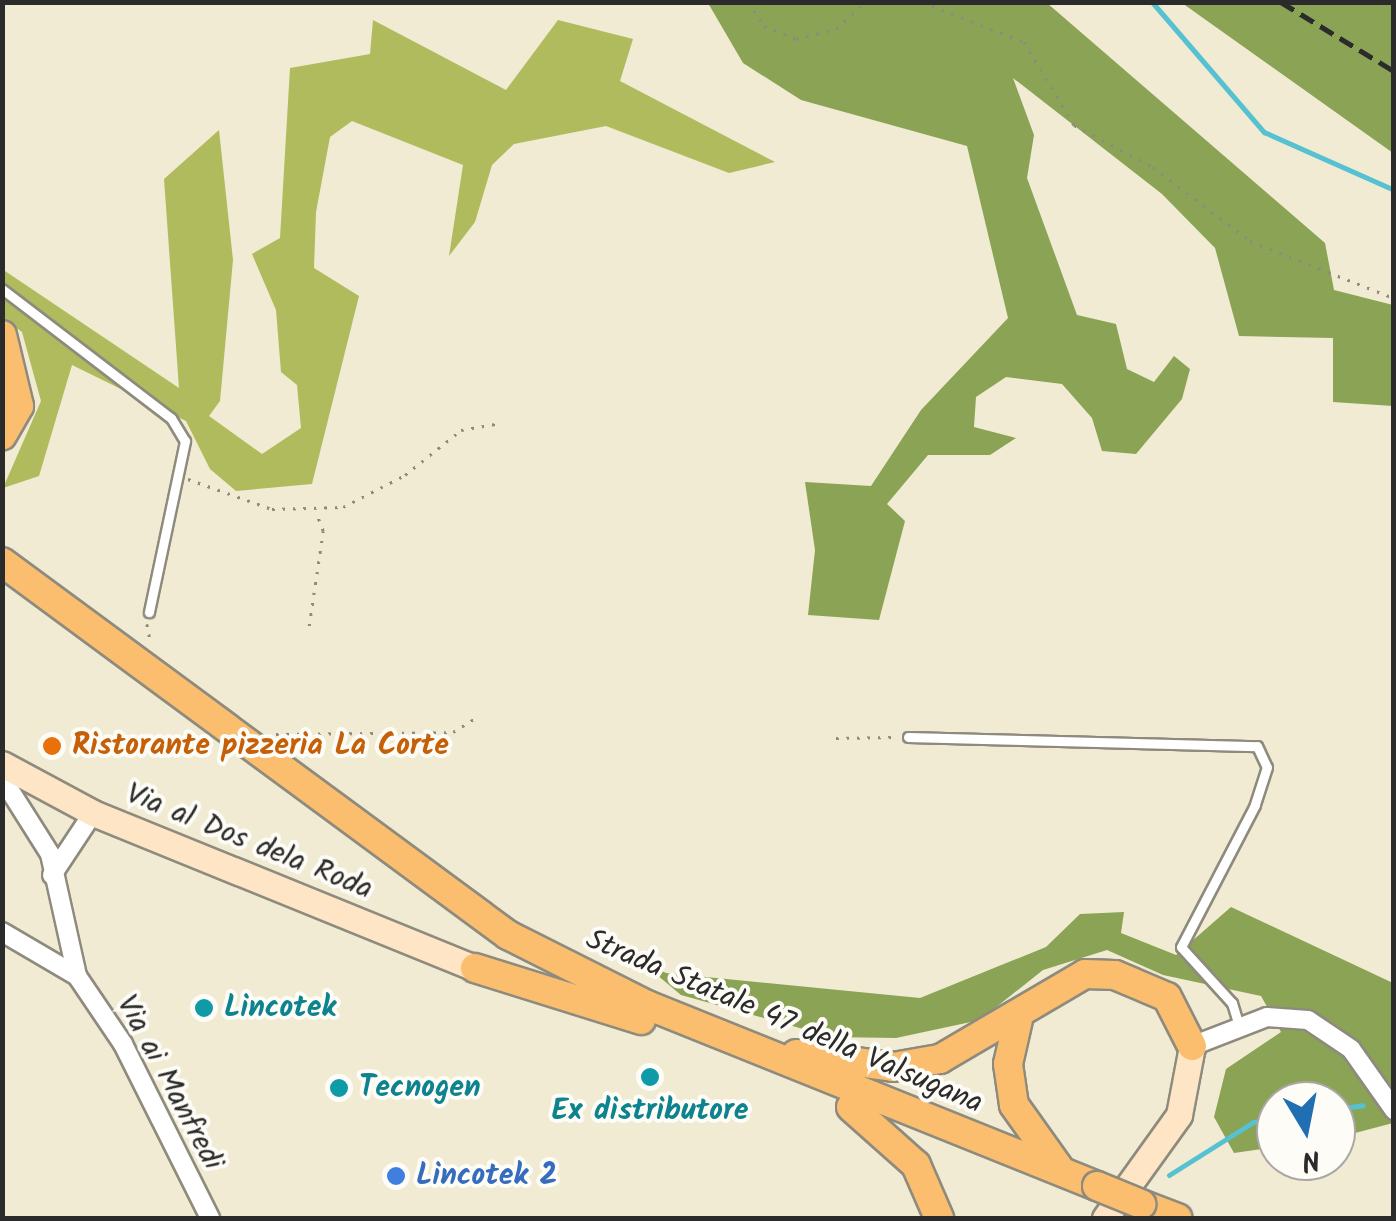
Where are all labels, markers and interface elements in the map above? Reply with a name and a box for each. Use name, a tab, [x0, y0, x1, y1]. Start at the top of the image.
place label: Ristorante pizzeria La Corte	[72, 728, 449, 764]
marker: Ristorante pizzeria La Corte	[41, 735, 63, 757]
street label: Via al Dos dela Roda	[121, 776, 377, 908]
street label: Strada Statale 47 della Valsugana	[580, 922, 988, 1122]
street label: Via ai Manfredi	[108, 989, 230, 1177]
place label: Lincotek	[224, 990, 336, 1026]
marker: Lincotek	[193, 997, 215, 1019]
marker: Ex distributore	[639, 1066, 661, 1088]
place label: Tecnogen	[359, 1070, 481, 1106]
marker: Tecnogen	[328, 1077, 350, 1099]
north arrow	[1256, 1081, 1356, 1181]
place label: Ex distributore	[552, 1093, 748, 1129]
text: N	[1298, 1135, 1324, 1183]
place label: Lincotek 2	[416, 1158, 557, 1194]
marker: Lincotek 2	[385, 1165, 407, 1187]

